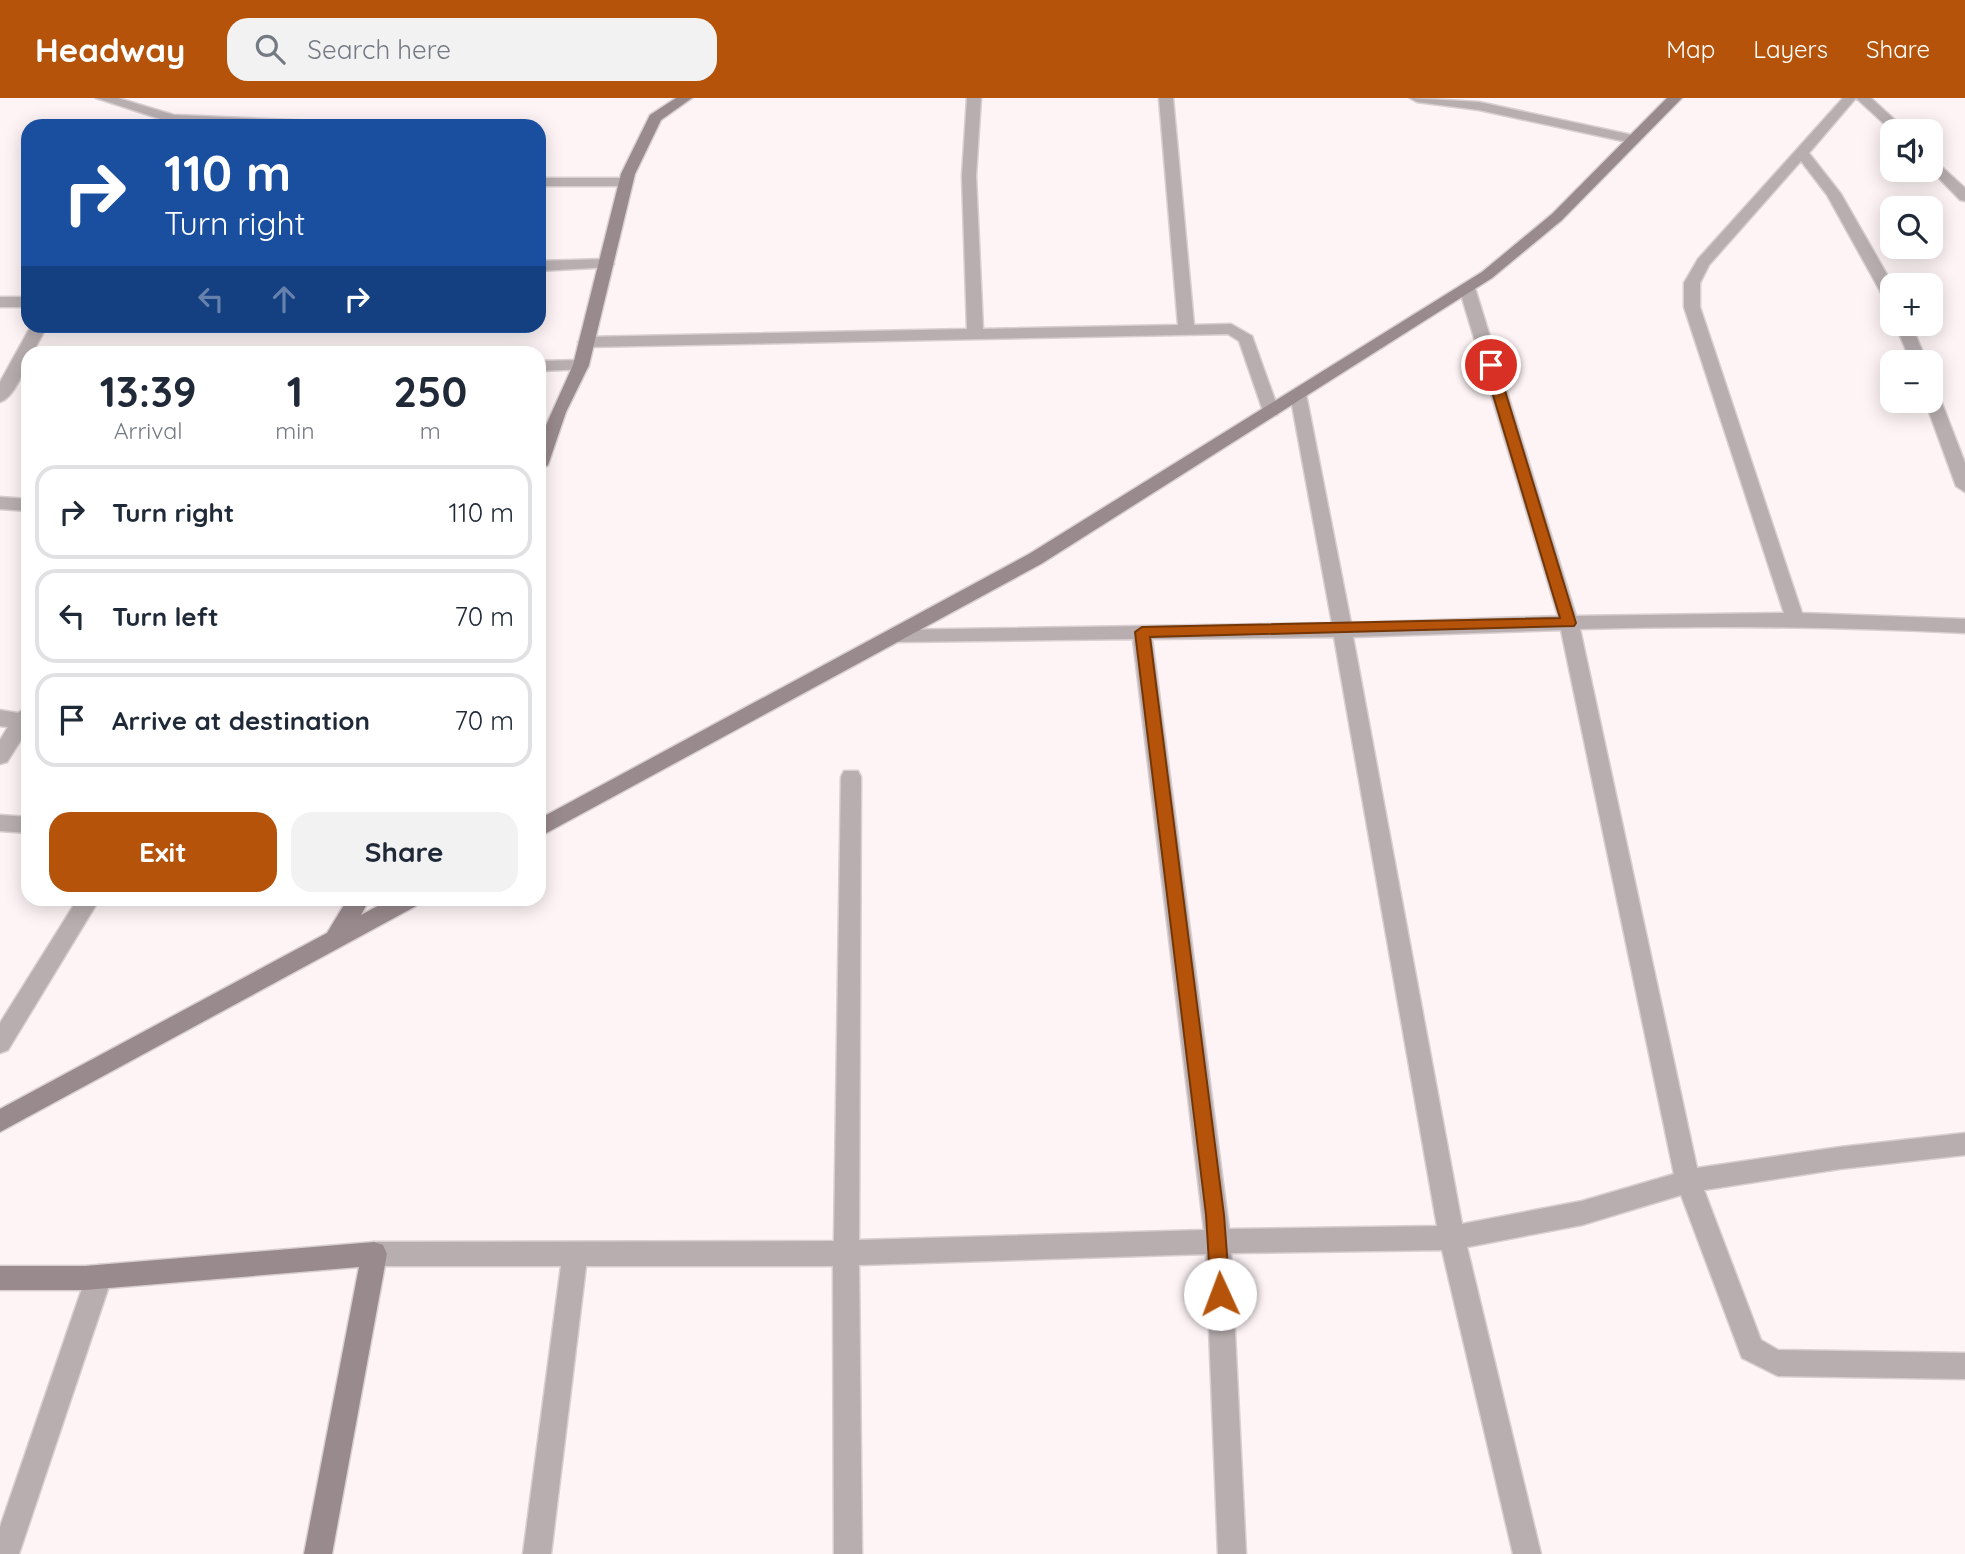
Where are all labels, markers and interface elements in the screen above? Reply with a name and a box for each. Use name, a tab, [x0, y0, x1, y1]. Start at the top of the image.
search box	[227, 18, 717, 81]
text: Headway	[35, 29, 185, 70]
icon: search	[251, 30, 289, 68]
text: Search here	[307, 33, 451, 66]
text: Map	[1666, 34, 1715, 64]
text: Layers	[1753, 34, 1828, 64]
text: Share	[1866, 34, 1930, 64]
map controls	[1880, 119, 1943, 413]
button: sound	[1880, 119, 1943, 182]
text: 110 m	[164, 142, 291, 203]
icon: right	[49, 147, 140, 238]
button: search	[1880, 196, 1943, 259]
text: Turn right	[164, 203, 305, 243]
button: +	[1880, 273, 1943, 336]
icon: left	[192, 280, 230, 318]
icon: ahead	[265, 280, 303, 318]
icon: right	[338, 280, 376, 318]
pin	[1461, 335, 1521, 395]
icon: arrive	[1472, 346, 1510, 384]
button: −	[1880, 350, 1943, 413]
text: 13:39	[100, 365, 197, 418]
text: 1	[287, 365, 303, 418]
text: 250	[393, 365, 467, 418]
text: Arrival	[114, 416, 183, 445]
text: min	[275, 416, 315, 445]
text: m	[420, 416, 441, 445]
icon: right	[53, 493, 91, 531]
text: Turn right	[112, 496, 234, 529]
text: 110 m	[448, 496, 514, 529]
icon: left	[53, 597, 91, 635]
text: Turn left	[112, 600, 219, 633]
text: 70 m	[454, 600, 514, 633]
icon: arrive	[53, 701, 91, 739]
text: Arrive at destination	[112, 704, 370, 737]
text: 70 m	[454, 704, 514, 737]
button: Exit	[49, 812, 277, 892]
button: Share	[291, 812, 518, 892]
position arrow	[1183, 1257, 1257, 1331]

